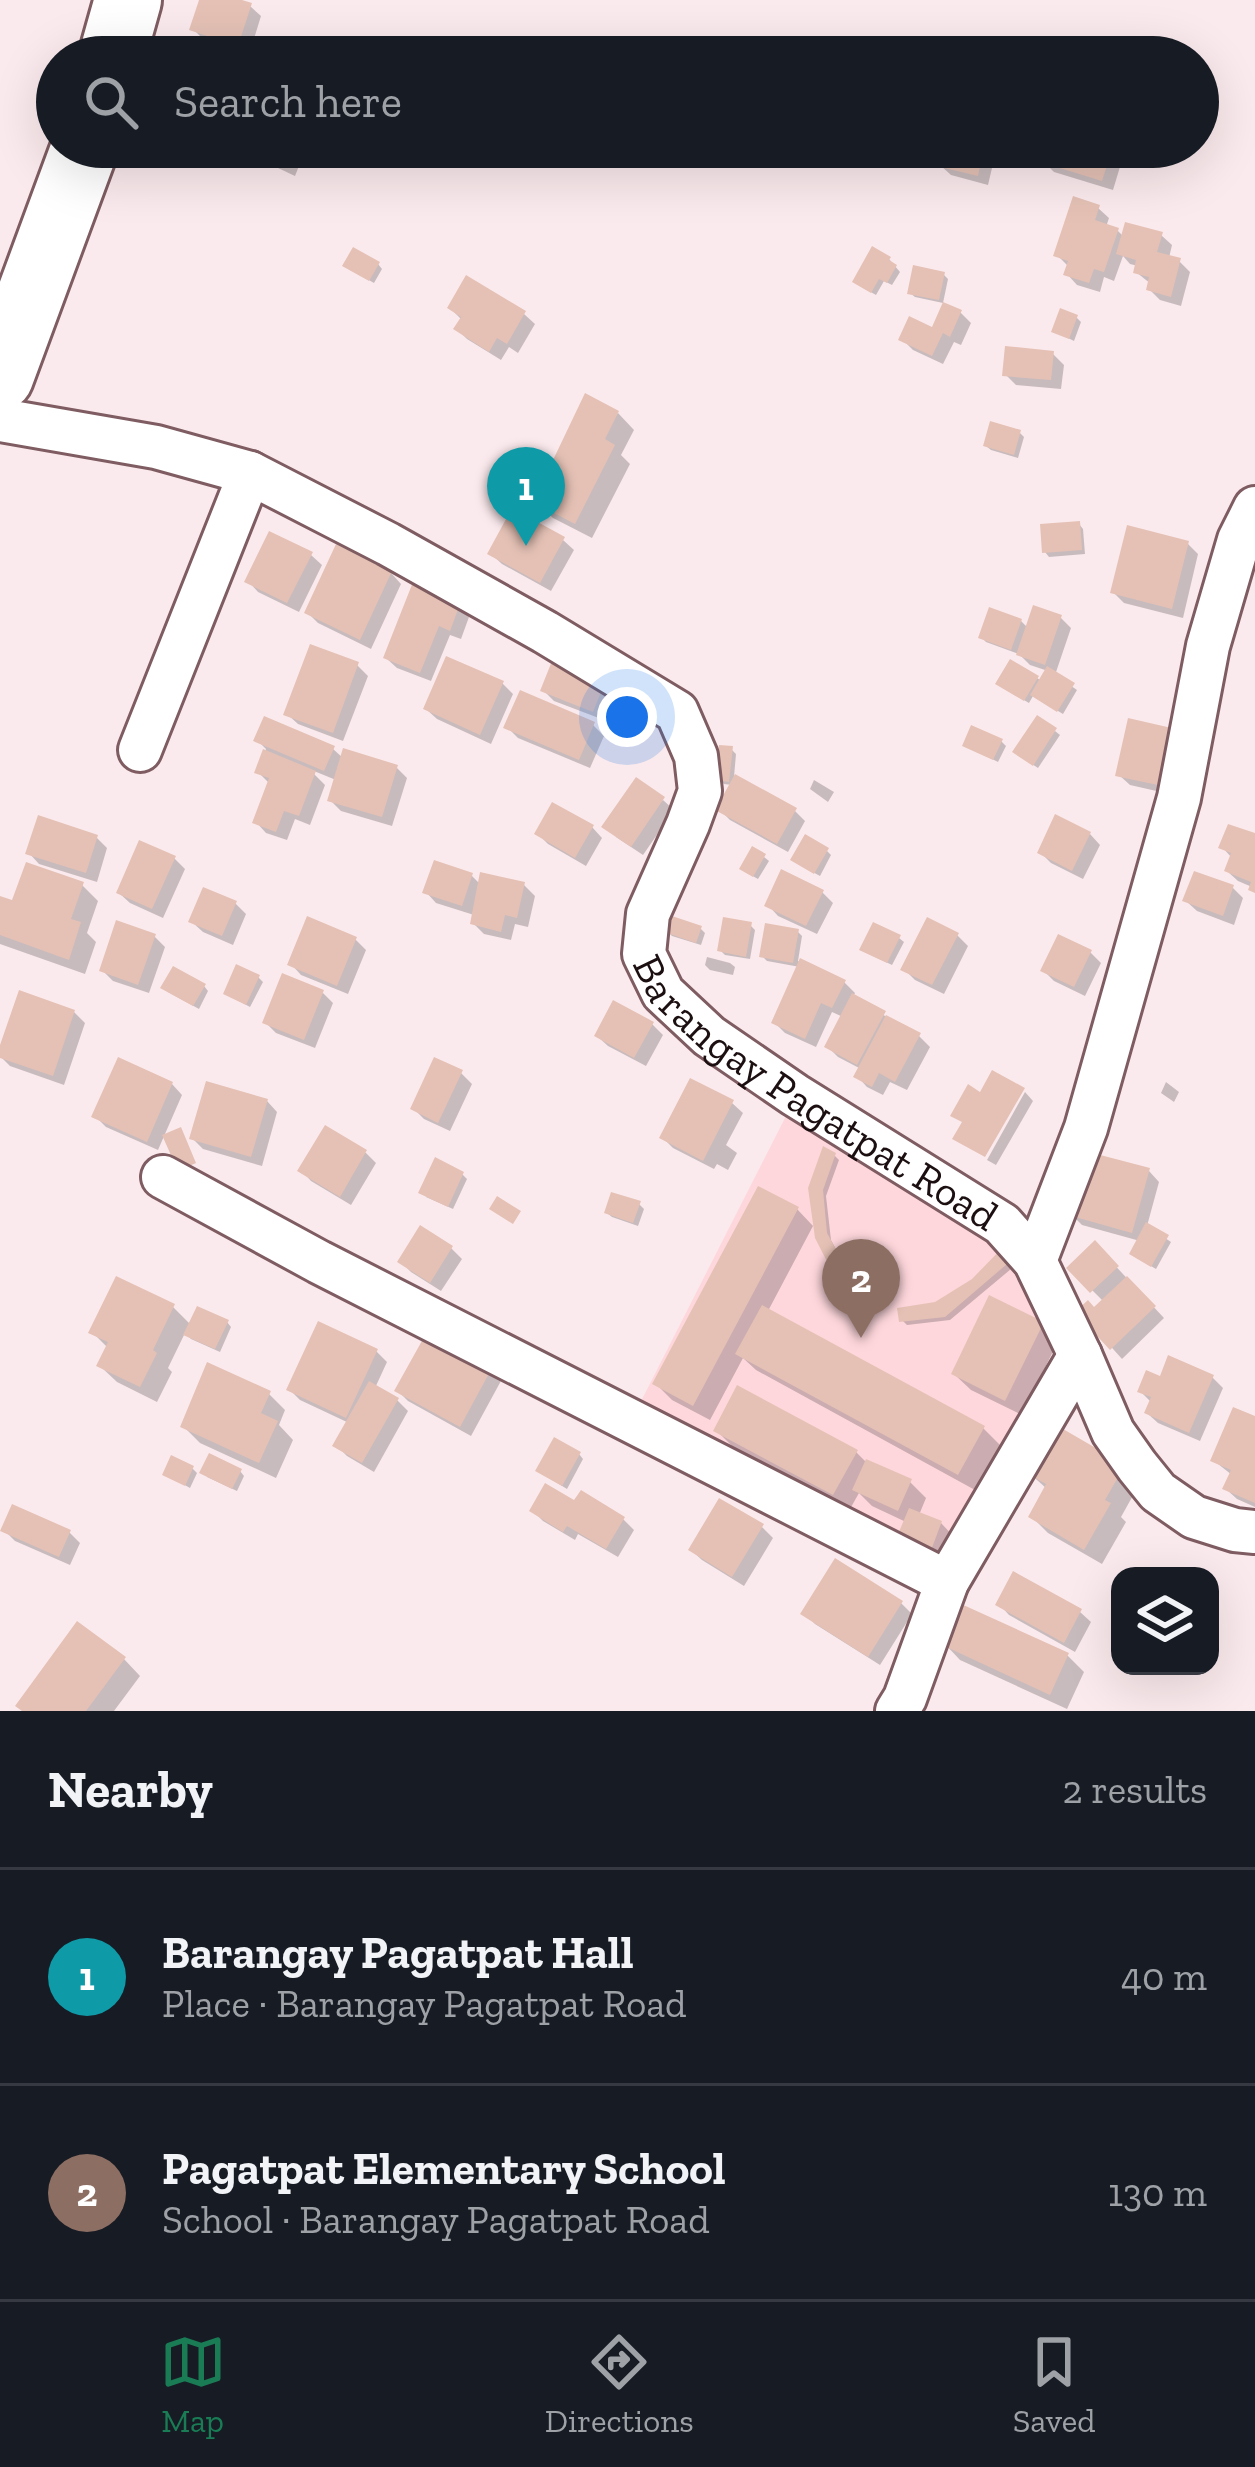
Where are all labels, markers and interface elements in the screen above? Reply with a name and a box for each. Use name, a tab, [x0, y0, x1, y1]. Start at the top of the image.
search box	[36, 36, 1219, 168]
icon: search	[78, 69, 144, 135]
text: Search here	[174, 75, 402, 129]
pin: 1	[487, 447, 565, 546]
your location	[597, 687, 657, 747]
street label: Barangay Pagatpat Road	[623, 946, 1008, 1241]
pin: 2	[822, 1239, 900, 1338]
map controls	[1111, 1567, 1219, 1675]
button: layers	[1111, 1567, 1219, 1675]
text: Nearby	[48, 1759, 213, 1820]
text: 2 results	[1062, 1766, 1207, 1813]
text: Barangay Pagatpat Hall	[162, 1926, 633, 1980]
text: 1	[79, 1953, 95, 2000]
text: 40 m	[1121, 1953, 1207, 2000]
text: Place · Barangay Pagatpat Road	[162, 1980, 687, 2027]
text: Pagatpat Elementary School	[162, 2142, 726, 2196]
text: 2	[77, 2169, 97, 2216]
text: 130 m	[1108, 2169, 1207, 2216]
text: School · Barangay Pagatpat Road	[162, 2196, 710, 2243]
tab: Map	[160, 2329, 226, 2440]
tab: Directions	[545, 2329, 694, 2440]
tab: Saved	[1013, 2329, 1095, 2440]

